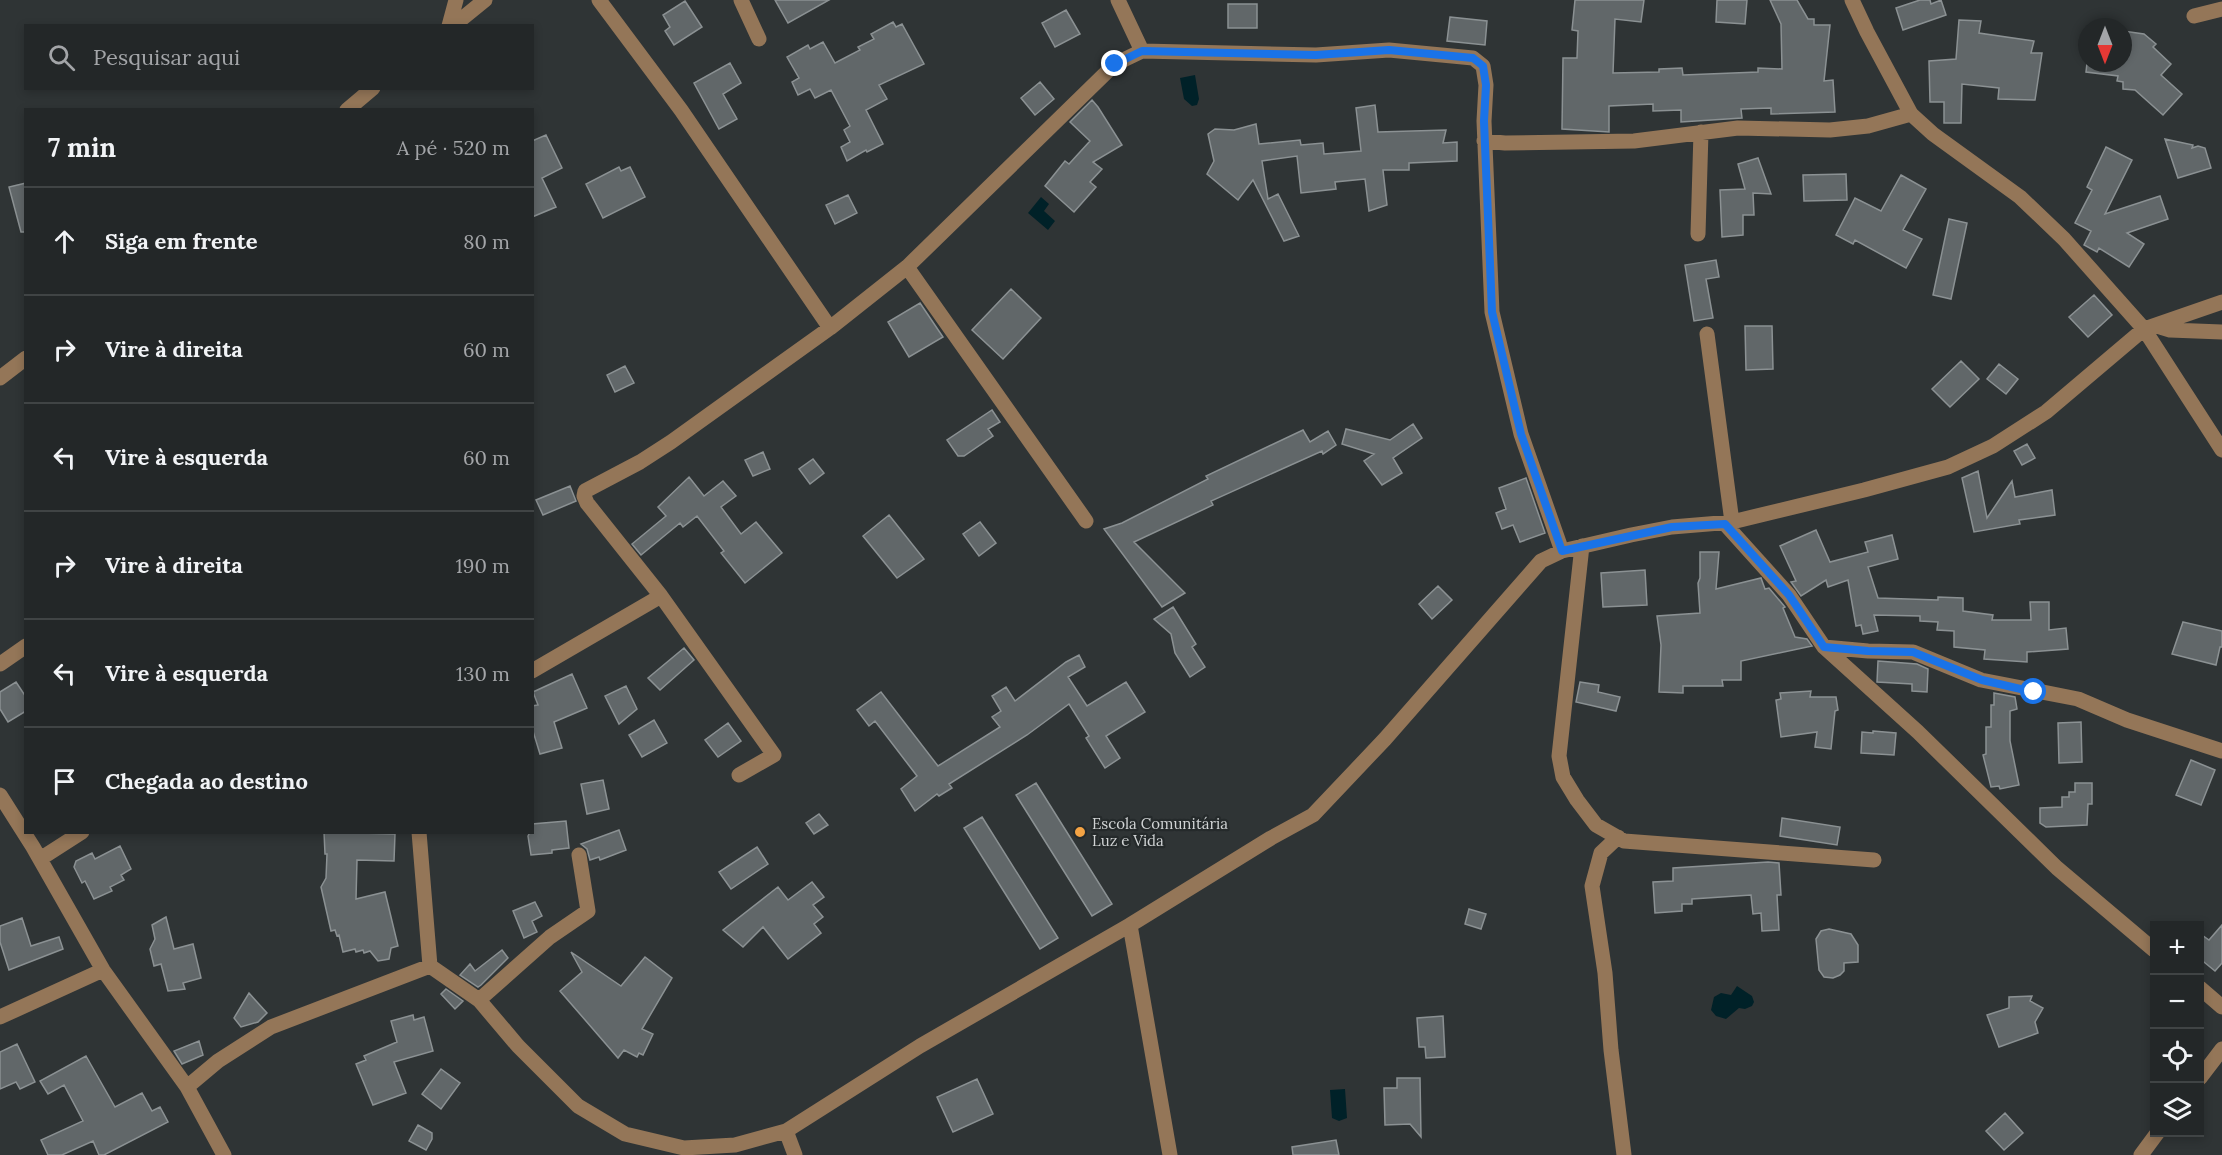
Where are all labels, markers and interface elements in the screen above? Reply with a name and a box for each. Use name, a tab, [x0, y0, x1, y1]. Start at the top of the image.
north arrow	[2078, 18, 2132, 72]
search box	[24, 24, 534, 90]
icon: search	[45, 41, 78, 74]
text: Pesquisar aqui	[93, 43, 240, 71]
route end	[1101, 50, 1127, 76]
text: 7 min	[48, 131, 116, 164]
text: A pé · 520 m	[397, 135, 510, 160]
icon: ahead	[48, 225, 81, 258]
text: Siga em frente	[105, 227, 258, 255]
text: 80 m	[463, 229, 510, 254]
icon: right	[48, 333, 81, 366]
text: Vire à direita	[105, 335, 243, 363]
text: 60 m	[463, 337, 510, 362]
icon: left	[48, 441, 81, 474]
text: Vire à esquerda	[105, 443, 268, 471]
text: 60 m	[463, 445, 510, 470]
icon: right	[48, 549, 81, 582]
text: Vire à direita	[105, 551, 243, 579]
text: 190 m	[456, 553, 510, 578]
icon: left	[48, 657, 81, 690]
text: Vire à esquerda	[105, 659, 268, 687]
text: 130 m	[456, 661, 510, 686]
route start	[2020, 678, 2046, 704]
icon: arrive	[48, 765, 81, 798]
text: Chegada ao destino	[105, 767, 308, 795]
place label: Escola Comunitária Luz e Vida	[1092, 814, 1228, 850]
marker: Escola Comunitária Luz e Vida	[1073, 825, 1087, 839]
map controls	[2150, 921, 2204, 1137]
button: +	[2150, 921, 2204, 975]
button: −	[2150, 975, 2204, 1029]
button: locate	[2150, 1029, 2204, 1083]
button: layers	[2150, 1083, 2204, 1137]

